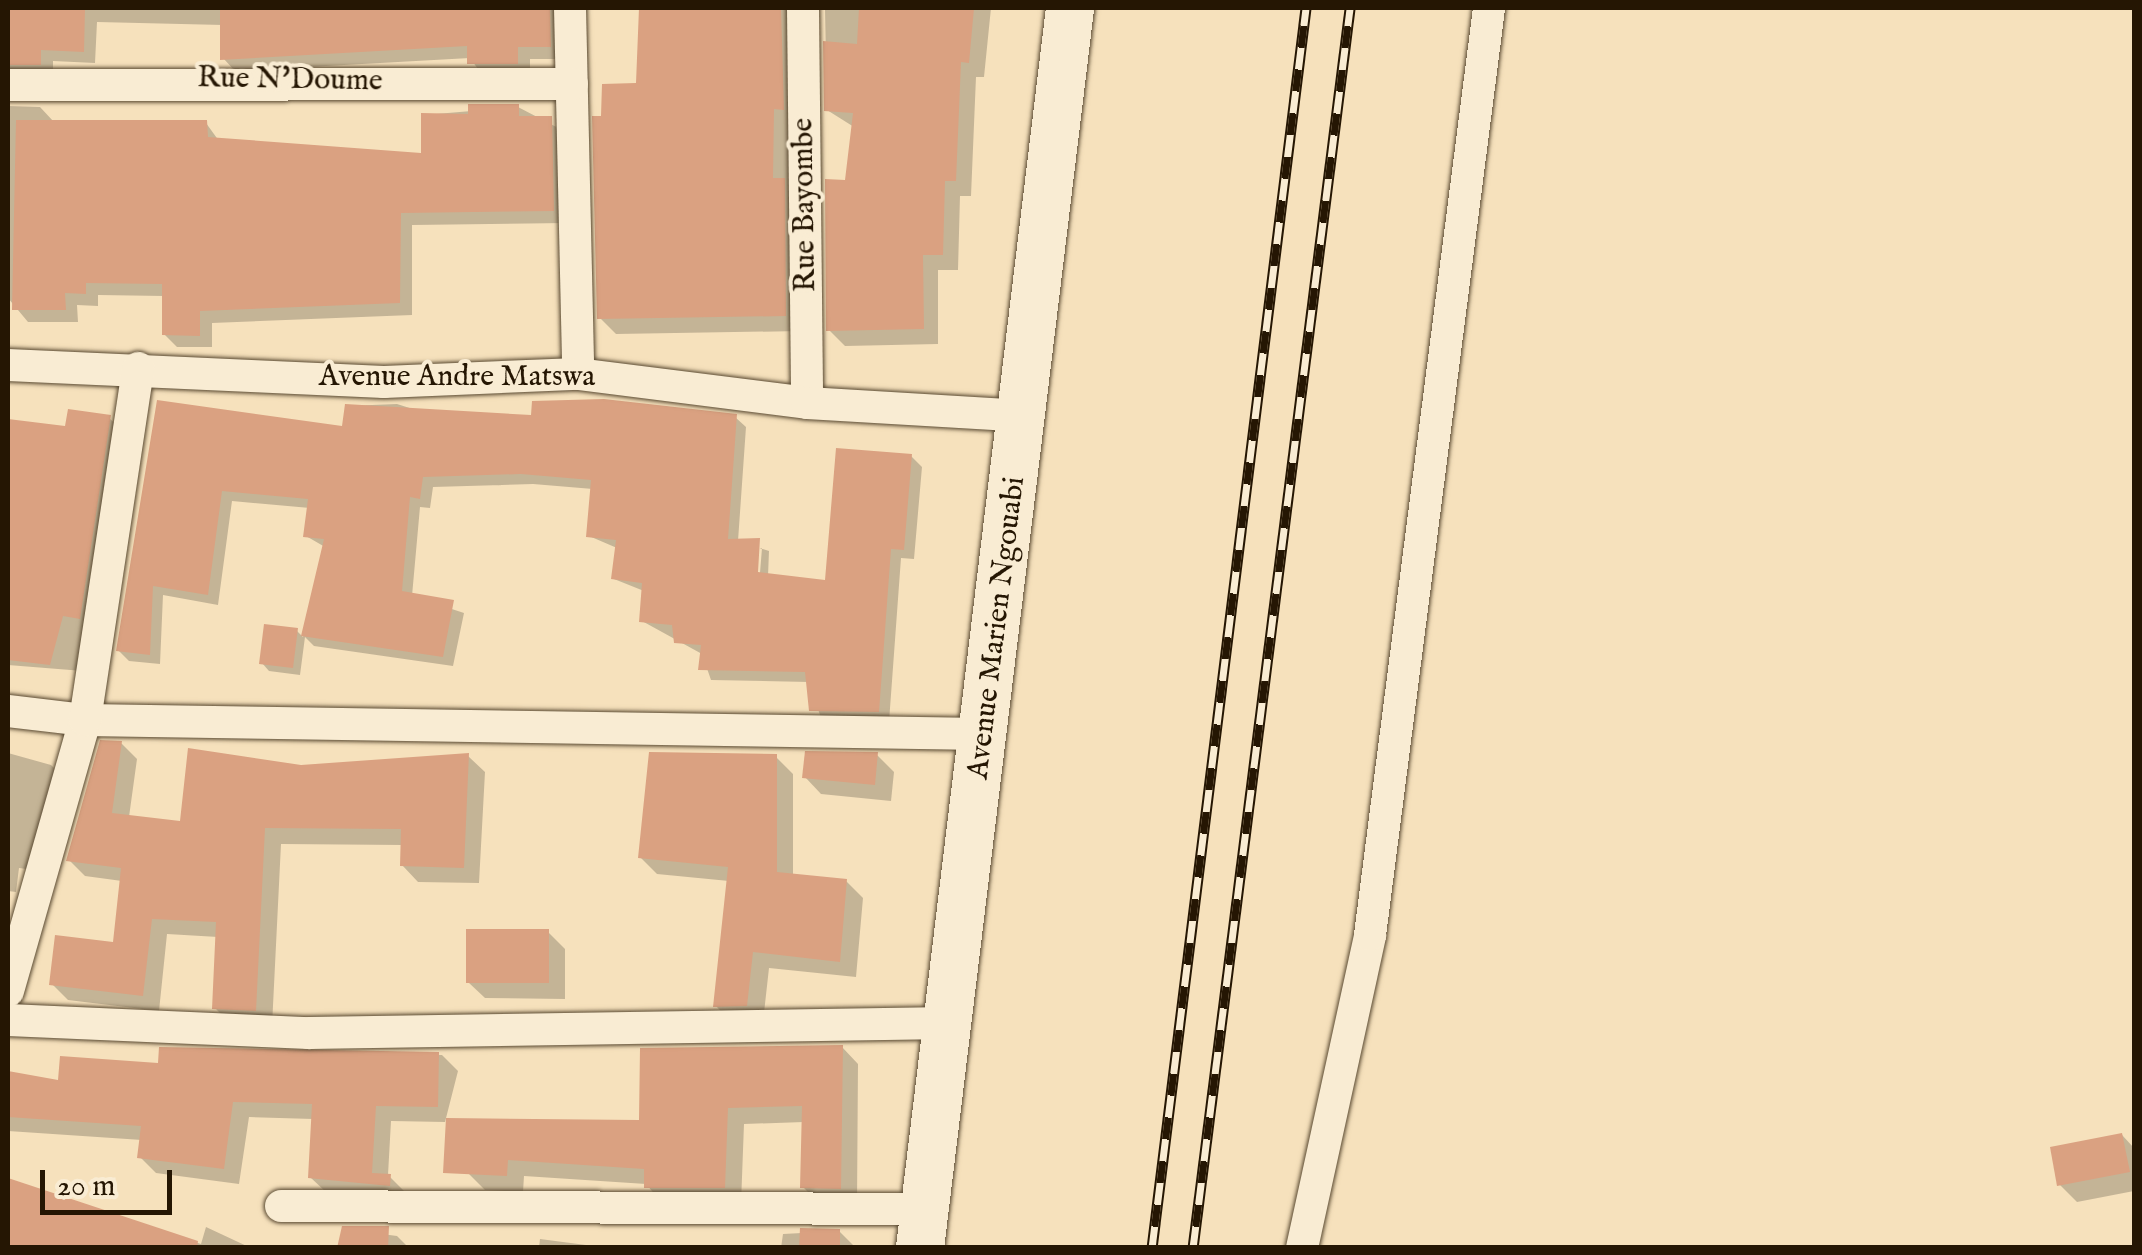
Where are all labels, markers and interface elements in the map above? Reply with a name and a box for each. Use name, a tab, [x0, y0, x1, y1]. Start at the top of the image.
street label: Rue N'Doume	[197, 60, 383, 100]
street label: Rue Bayombe	[785, 118, 825, 292]
street label: Avenue Andre Matswa	[319, 359, 595, 395]
street label: Avenue Marien Ngouabi	[961, 475, 1033, 781]
scale bar	[45, 1150, 178, 1212]
text: 20 m	[57, 1168, 116, 1206]

